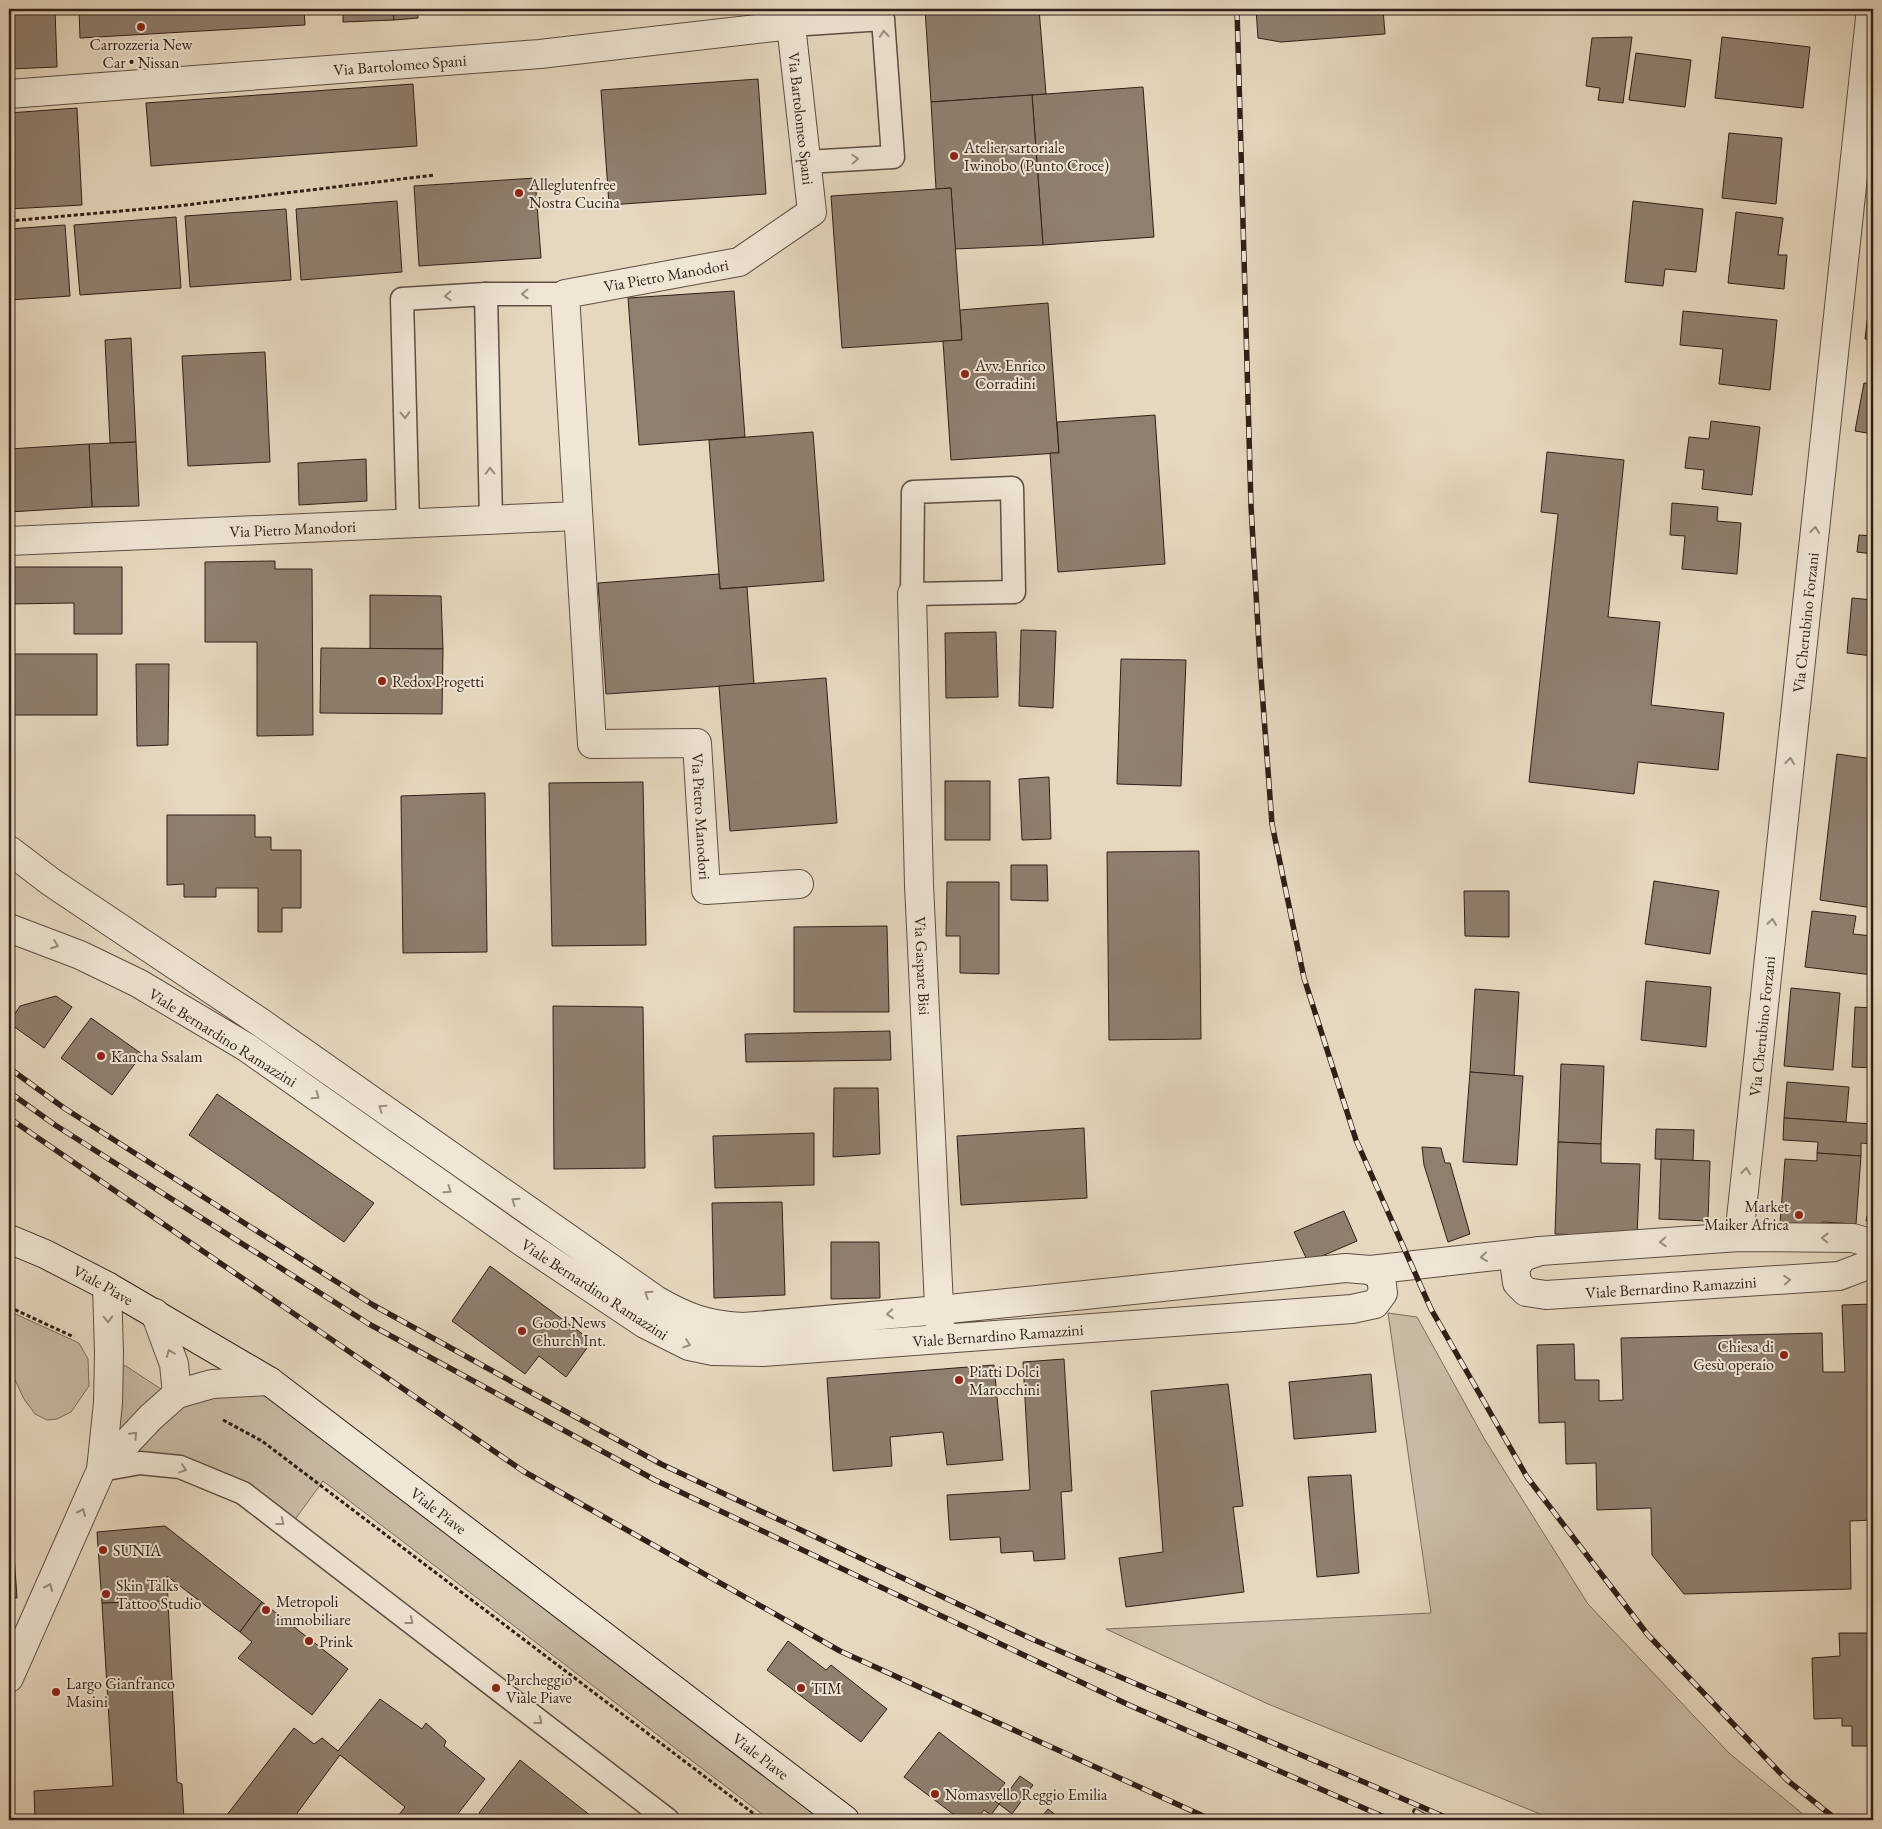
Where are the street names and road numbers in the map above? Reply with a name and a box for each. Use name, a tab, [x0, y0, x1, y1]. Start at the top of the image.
street label: Via Bartolomeo Spani	[333, 50, 467, 81]
street label: Via Bartolomeo Spani	[783, 51, 819, 186]
street label: Via Pietro Manodori	[602, 254, 730, 297]
street label: Via Pietro Manodori	[229, 516, 357, 542]
street label: Via Cherubino Forzani	[1788, 551, 1824, 694]
street label: Via Pietro Manodori	[687, 753, 715, 880]
street label: Via Gaspare Bisi	[910, 916, 935, 1016]
street label: Via Cherubino Forzani	[1744, 955, 1780, 1098]
street label: Viale Bernardino Ramazzini	[144, 983, 301, 1092]
street label: Viale Bernardino Ramazzini	[517, 1234, 672, 1345]
street label: Viale Piave	[69, 1260, 137, 1310]
street label: Viale Bernardino Ramazzini	[1585, 1271, 1757, 1303]
street label: Viale Bernardino Ramazzini	[912, 1319, 1084, 1352]
street label: Viale Piave	[406, 1482, 471, 1539]
street label: Viale Piave	[728, 1728, 793, 1785]

